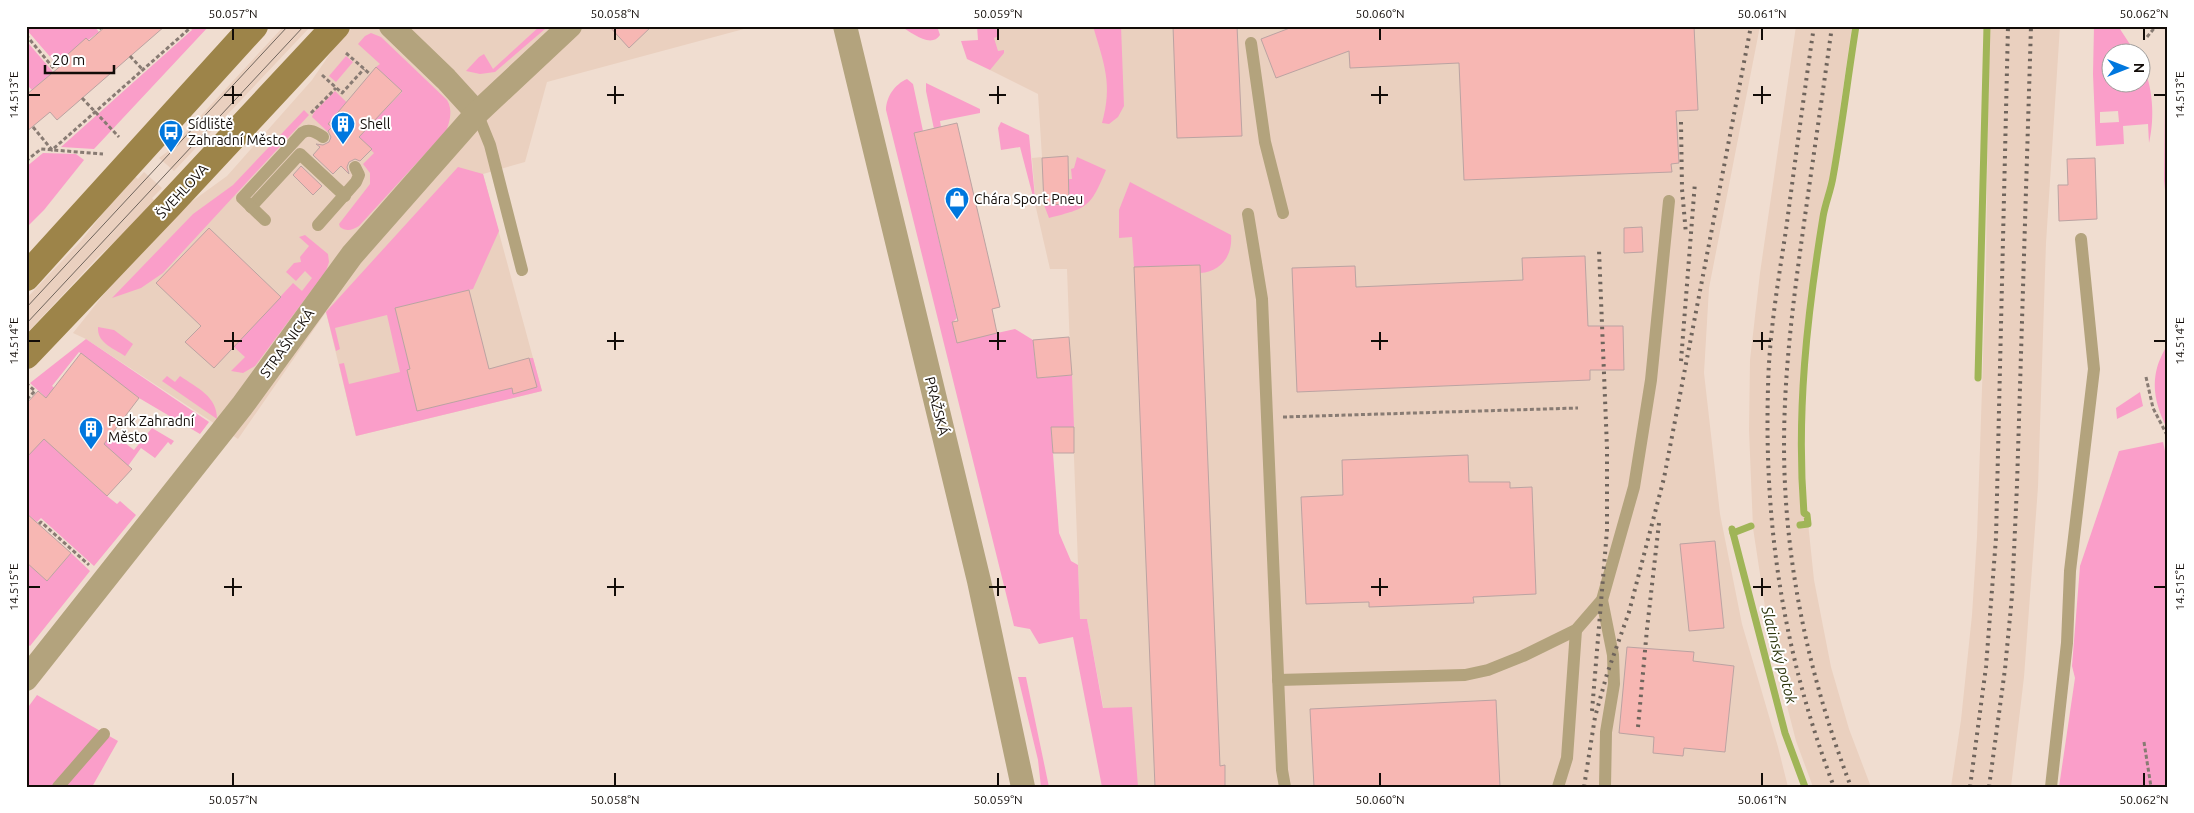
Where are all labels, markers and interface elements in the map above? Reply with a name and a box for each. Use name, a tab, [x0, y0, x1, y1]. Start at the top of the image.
text: 50.057°N	[208, 7, 258, 20]
text: 50.058°N	[590, 7, 640, 20]
text: 50.059°N	[973, 7, 1023, 20]
text: 50.060°N	[1355, 7, 1405, 20]
text: 50.061°N	[1737, 7, 1787, 20]
text: 50.062°N	[2119, 7, 2169, 20]
scale bar	[45, 42, 114, 74]
north arrow	[2102, 42, 2152, 92]
text: 20 m	[52, 51, 85, 68]
text: N	[2131, 63, 2147, 73]
text: 14.513°E	[7, 71, 20, 119]
text: 14.513°E	[2173, 71, 2186, 119]
building icon: Shell	[330, 111, 356, 145]
place label: Sídliště Zahradní Město	[188, 116, 286, 148]
place label: Shell	[360, 116, 391, 132]
bus stop icon: Sídliště Zahradní Město	[158, 119, 184, 153]
street label: ŠVEHLOVA	[152, 160, 211, 221]
shop icon: Chára Sport Pneu	[944, 186, 970, 220]
place label: Chára Sport Pneu	[974, 191, 1083, 207]
street label: STRAŠNICKÁ	[256, 305, 317, 381]
text: 14.514°E	[7, 317, 20, 365]
text: 14.514°E	[2173, 317, 2186, 365]
street label: PRAŽSKÁ	[922, 375, 953, 437]
place label: Park Zahradní Město	[108, 413, 195, 445]
building icon: Park Zahradní Město	[78, 416, 104, 450]
text: 14.515°E	[7, 563, 20, 611]
text: 14.515°E	[2173, 563, 2186, 611]
water label: Slatinský potok	[1758, 603, 1801, 706]
text: 50.057°N	[208, 793, 258, 806]
text: 50.058°N	[590, 793, 640, 806]
text: 50.059°N	[973, 793, 1023, 806]
text: 50.060°N	[1355, 793, 1405, 806]
text: 50.061°N	[1737, 793, 1787, 806]
text: 50.062°N	[2119, 793, 2169, 806]

